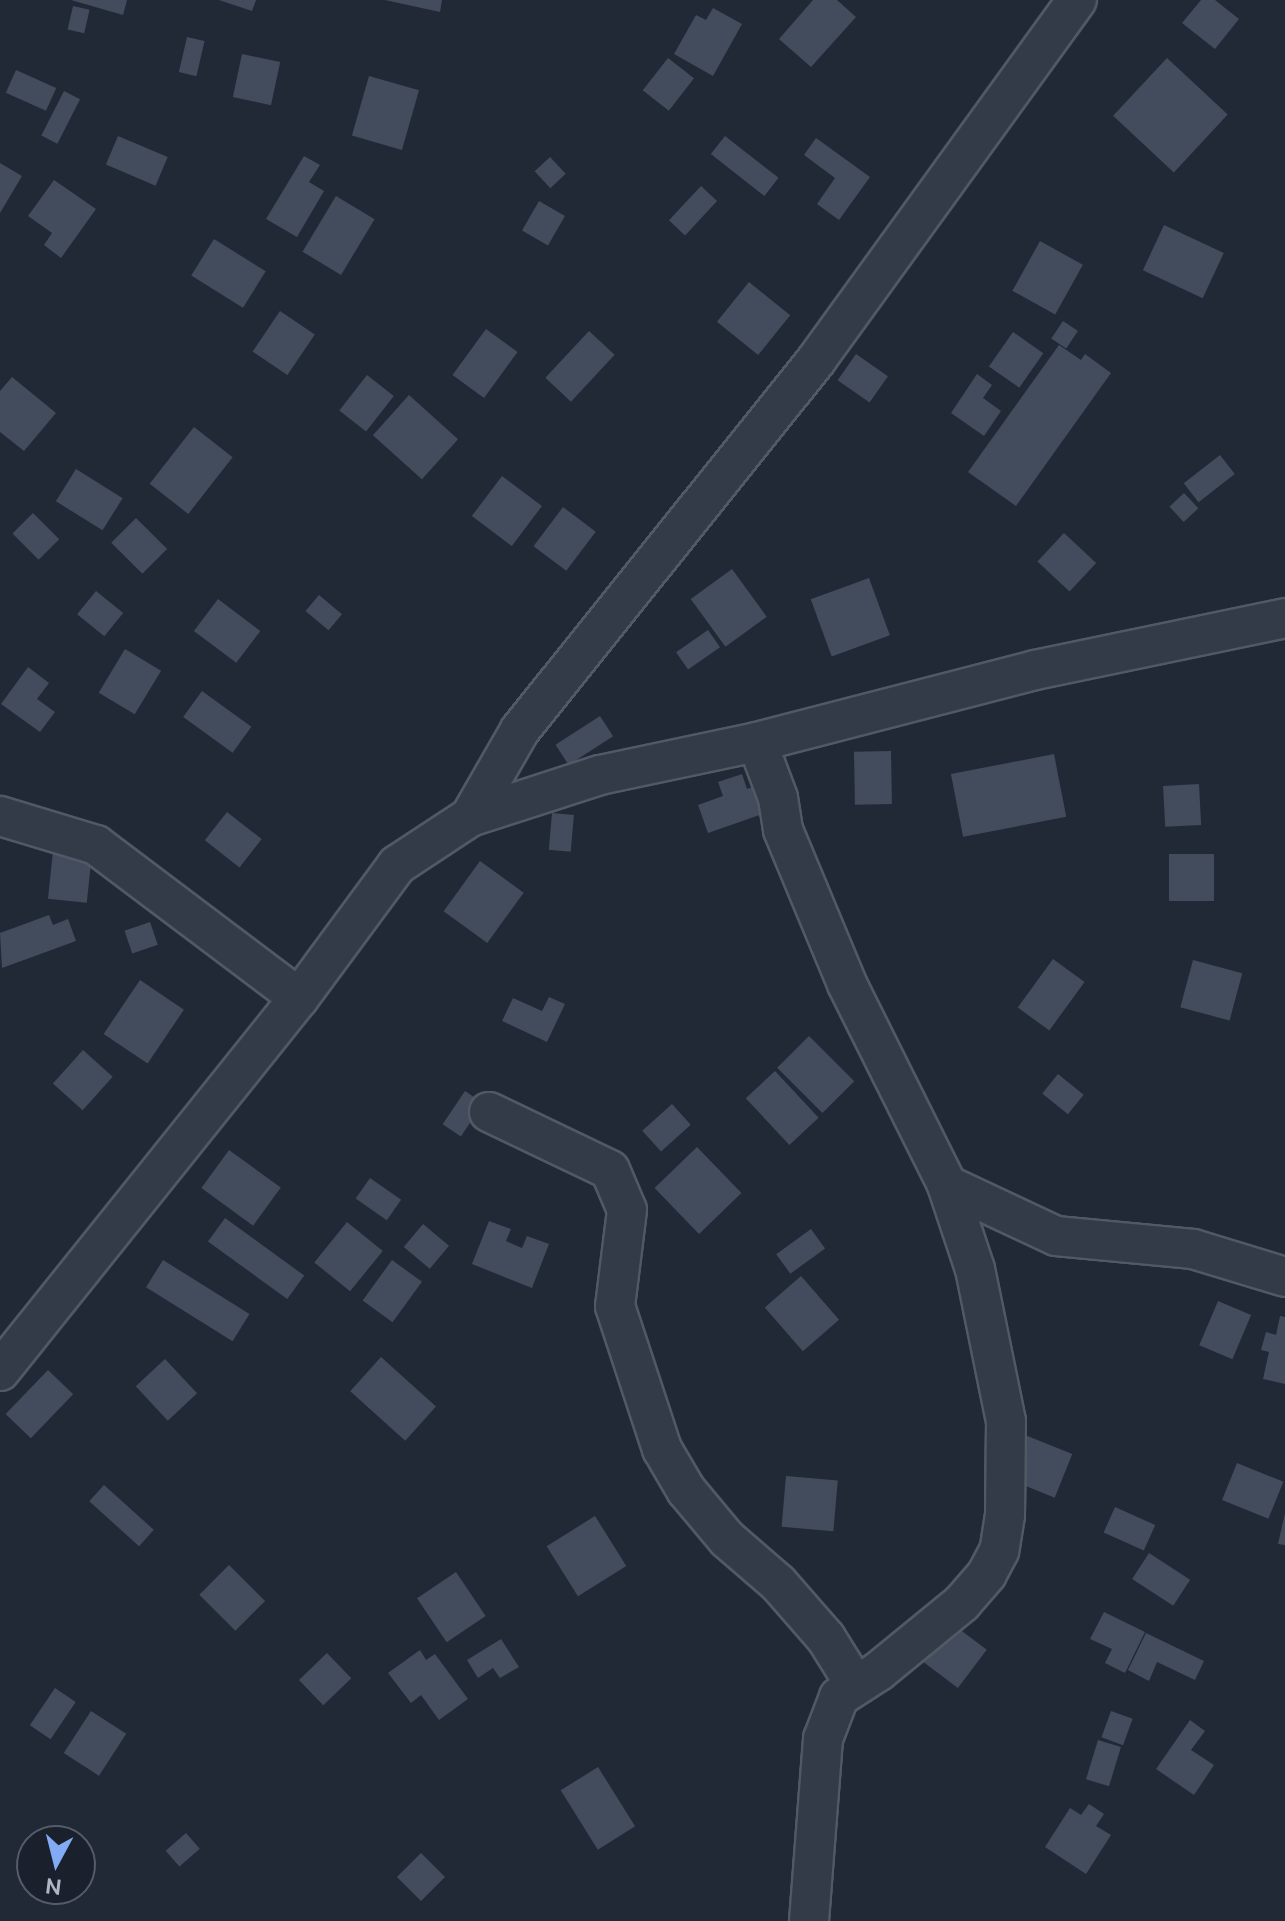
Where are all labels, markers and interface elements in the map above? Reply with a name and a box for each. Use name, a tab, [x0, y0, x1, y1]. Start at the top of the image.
north arrow	[16, 1825, 96, 1905]
text: N	[44, 1874, 63, 1901]

